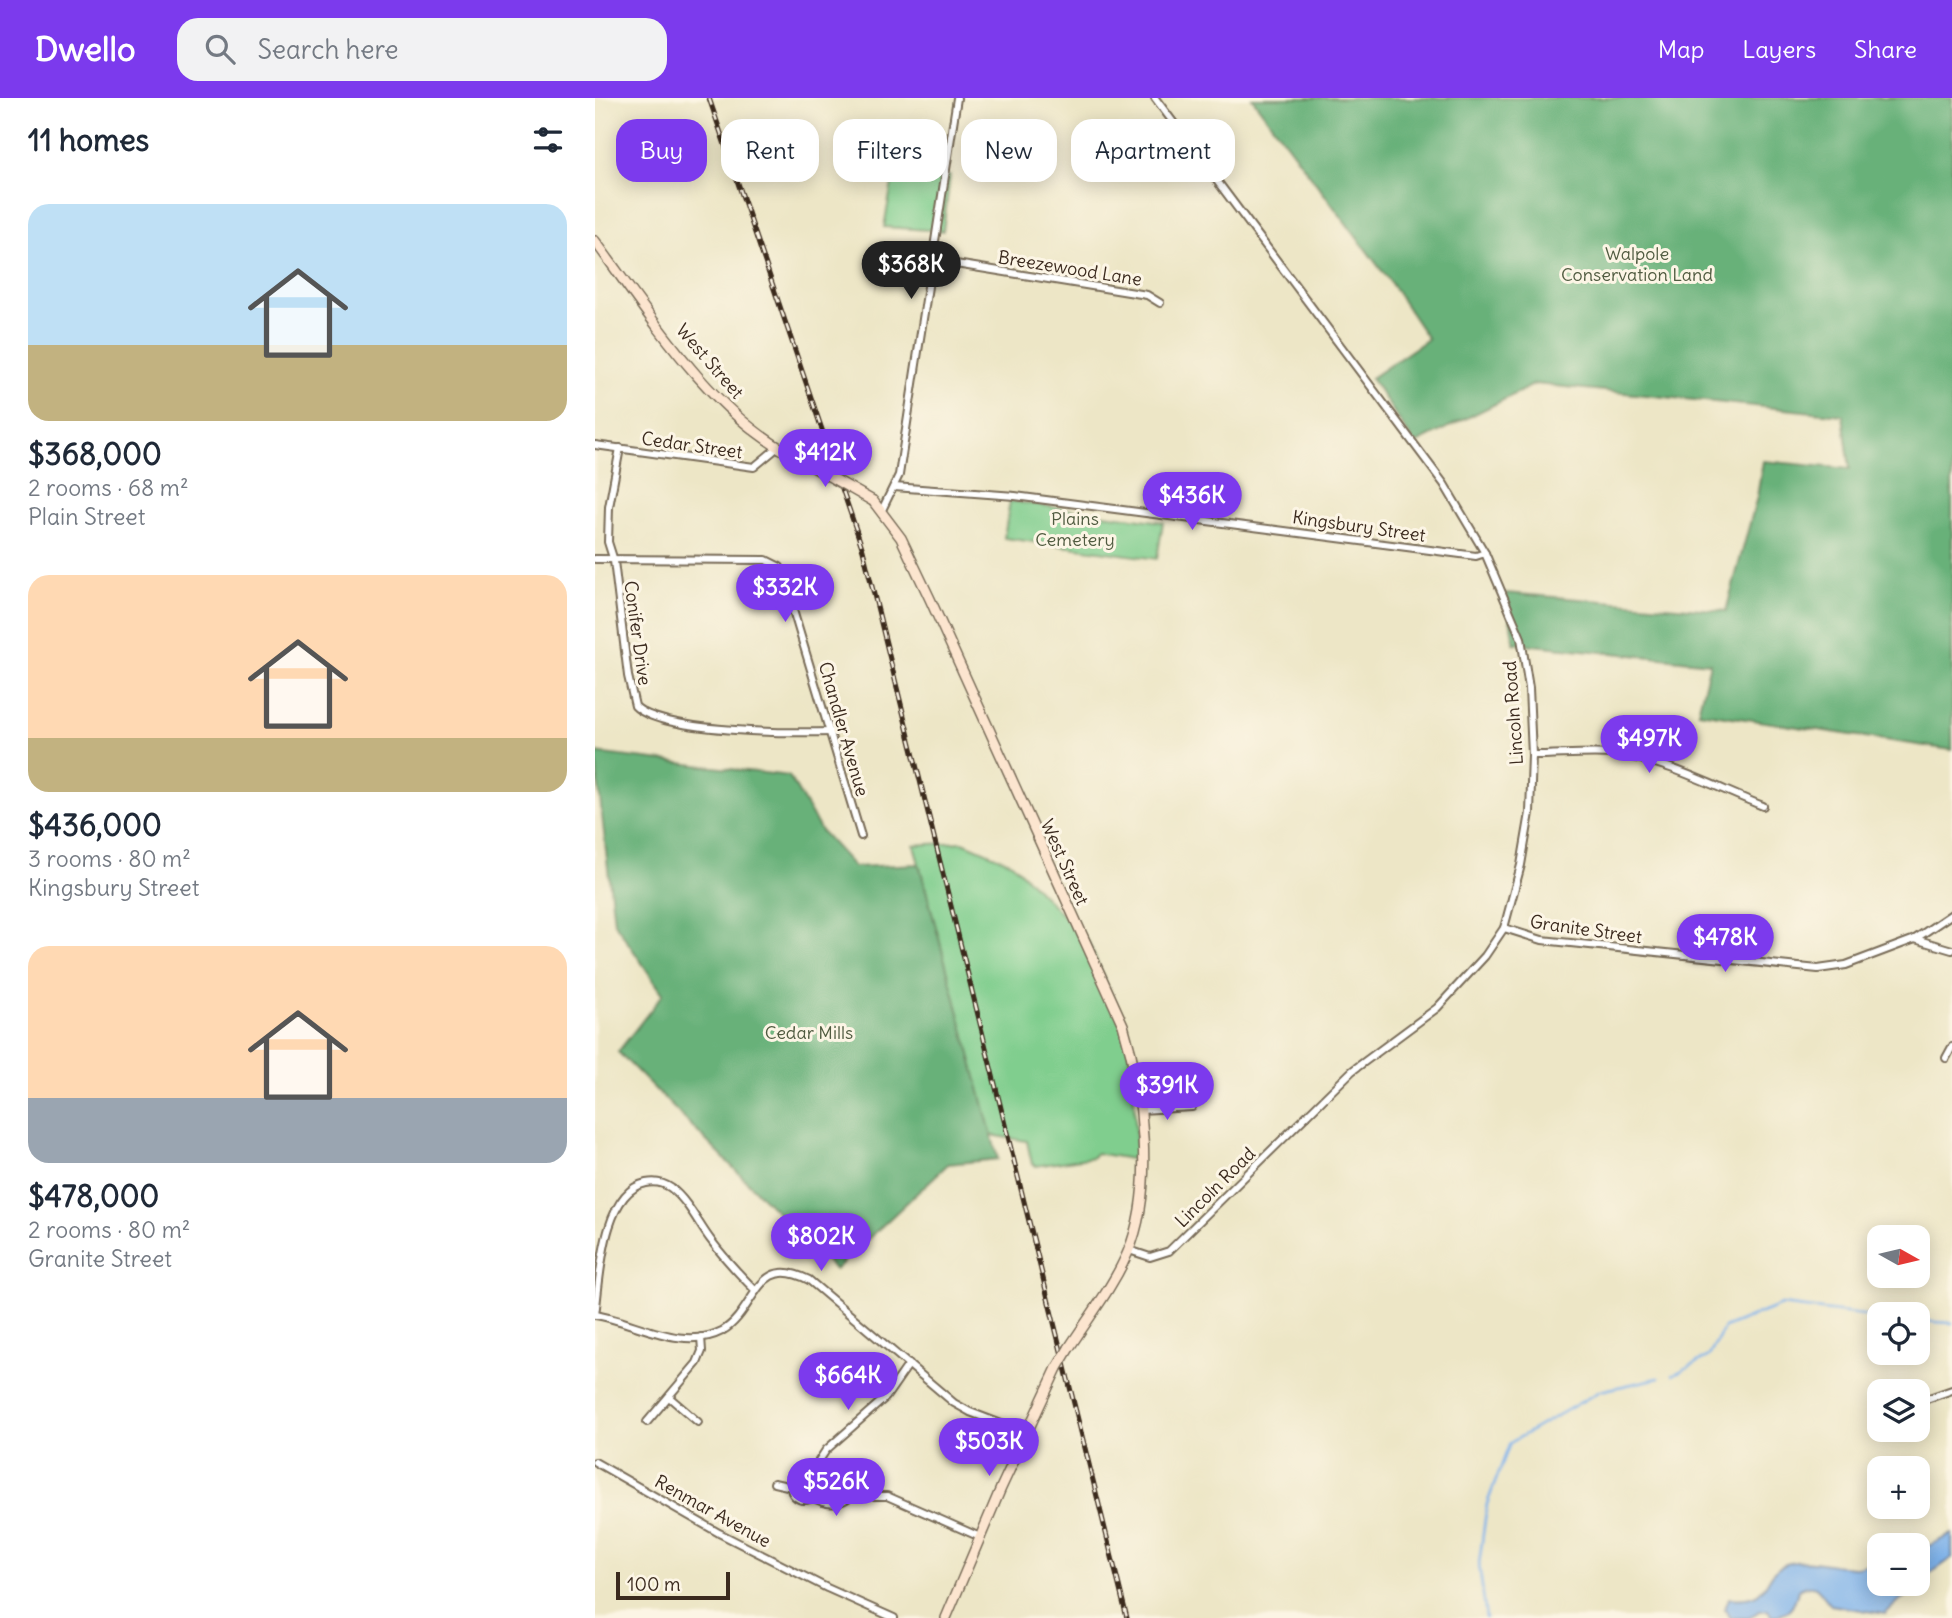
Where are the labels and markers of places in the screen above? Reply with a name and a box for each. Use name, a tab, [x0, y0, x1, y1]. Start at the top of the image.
pin: $368K	[862, 242, 960, 301]
pin: $412K	[776, 430, 874, 489]
pin: $436K	[1143, 472, 1241, 532]
pin: $332K	[736, 564, 834, 624]
pin: $497K	[1600, 716, 1698, 775]
pin: $478K	[1676, 914, 1774, 974]
pin: $391K	[1118, 1062, 1216, 1122]
pin: $802K	[772, 1214, 870, 1273]
pin: $664K	[799, 1352, 897, 1412]
pin: $503K	[940, 1418, 1038, 1478]
pin: $526K	[787, 1458, 885, 1518]

